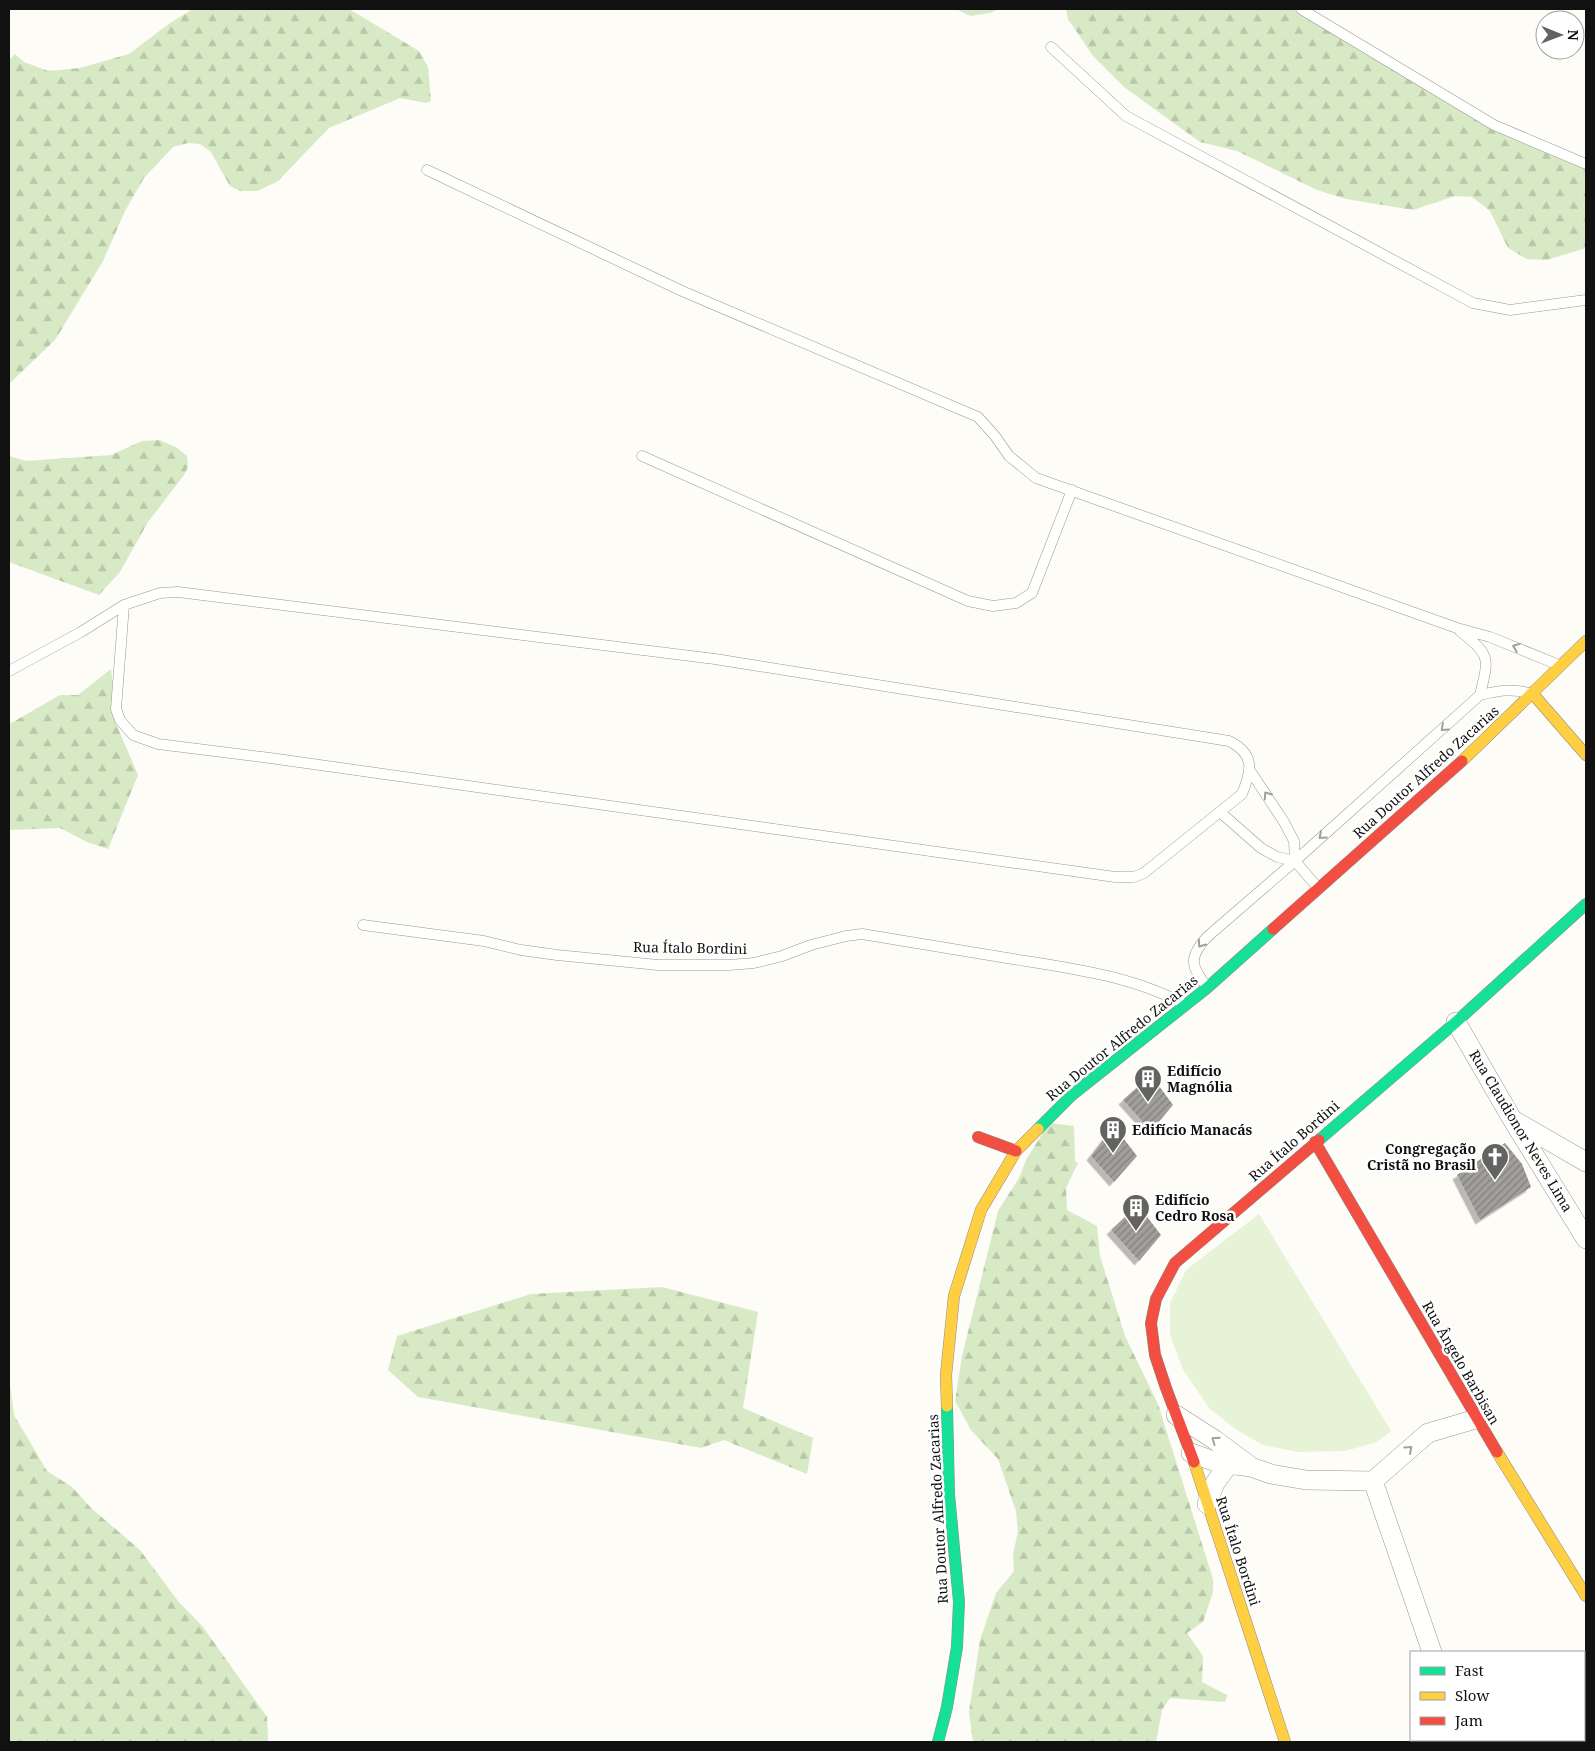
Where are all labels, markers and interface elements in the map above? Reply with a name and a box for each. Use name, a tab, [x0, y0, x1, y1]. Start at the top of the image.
north arrow	[1535, 10, 1585, 60]
text: N	[1564, 30, 1583, 41]
one-way arrow	[1512, 643, 1521, 654]
street label: Rua Doutor Alfredo Zacarias	[1349, 701, 1503, 842]
one-way arrow	[1440, 722, 1449, 731]
one-way arrow	[1264, 791, 1273, 801]
one-way arrow	[1319, 830, 1328, 839]
street label: Rua Ítalo Bordini	[633, 937, 748, 958]
one-way arrow	[1198, 938, 1207, 948]
street label: Rua Doutor Alfredo Zacarias	[1042, 970, 1201, 1105]
street label: Rua Claudionor Neves Lima	[1465, 1046, 1577, 1215]
place label: Edifício Magnólia	[1167, 1061, 1233, 1096]
building icon: Edifício Magnólia	[1133, 1064, 1163, 1103]
street label: Rua Ítalo Bordini	[1244, 1096, 1343, 1185]
building icon: Edifício Manacás	[1098, 1115, 1128, 1154]
place label: Edifício Manacás	[1132, 1120, 1253, 1139]
place label: Congregação Cristã no Brasil	[1367, 1139, 1476, 1174]
church icon: Congregação Cristã no Brasil	[1480, 1142, 1510, 1181]
place label: Edifício Cedro Rosa	[1155, 1190, 1235, 1225]
building icon: Edifício Cedro Rosa	[1121, 1193, 1151, 1232]
street label: Rua Ângelo Barbisan	[1418, 1298, 1505, 1428]
street label: Rua Doutor Alfredo Zacarias	[923, 1414, 952, 1604]
one-way arrow	[1211, 1437, 1220, 1446]
one-way arrow	[1404, 1446, 1413, 1455]
street label: Rua Ítalo Bordini	[1212, 1494, 1265, 1608]
legend	[1410, 1651, 1585, 1741]
text: Fast	[1455, 1660, 1484, 1680]
text: Slow	[1455, 1685, 1489, 1705]
text: Jam	[1454, 1710, 1483, 1730]

